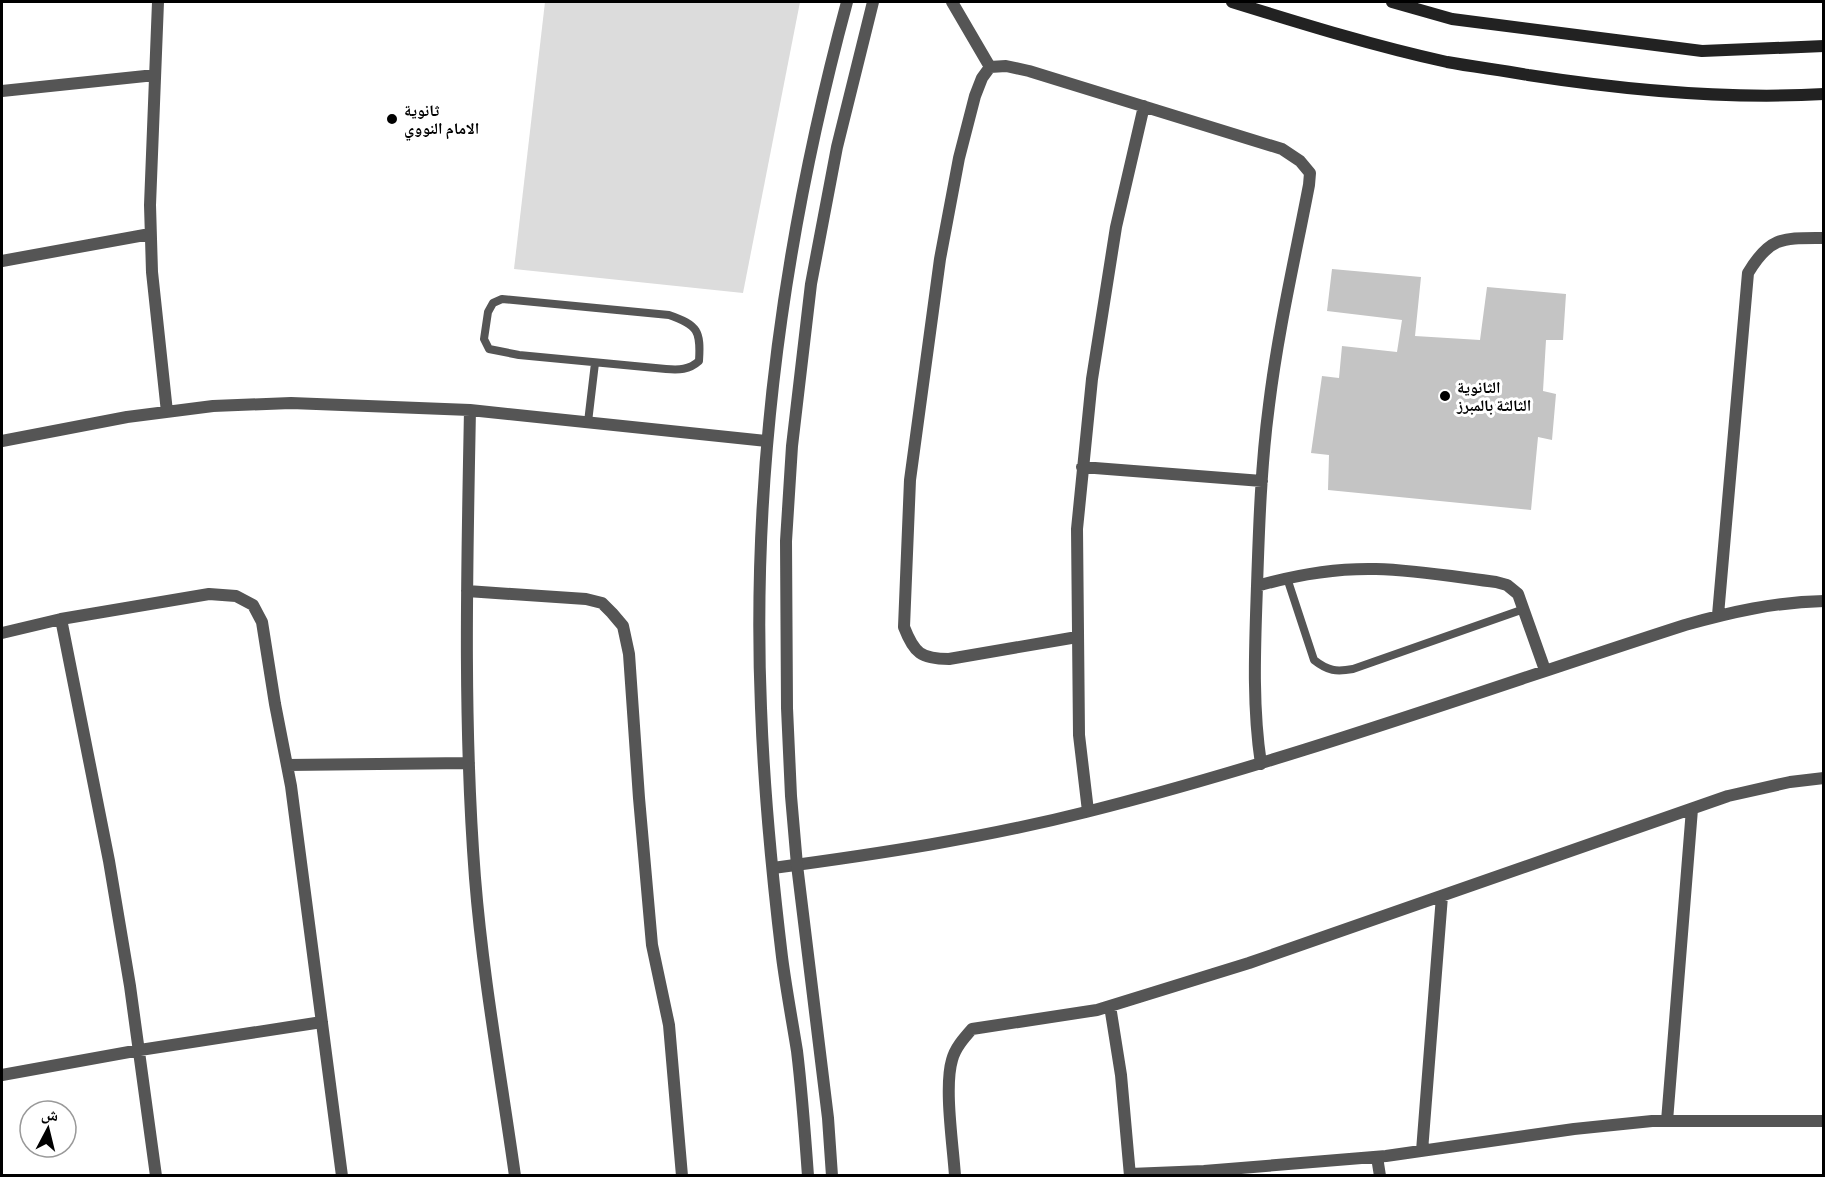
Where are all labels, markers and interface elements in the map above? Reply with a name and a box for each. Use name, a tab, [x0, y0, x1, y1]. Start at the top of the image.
place label: ثانوية الامام النووي	[404, 99, 479, 141]
marker: ثانوية الامام النووي	[385, 112, 399, 126]
place label: الثانوية الثالثة بالمبرز	[1456, 376, 1531, 416]
marker: الثانوية الثالثة بالمبرز	[1438, 389, 1452, 403]
north arrow	[18, 1099, 78, 1159]
text: ش	[40, 1102, 60, 1126]

